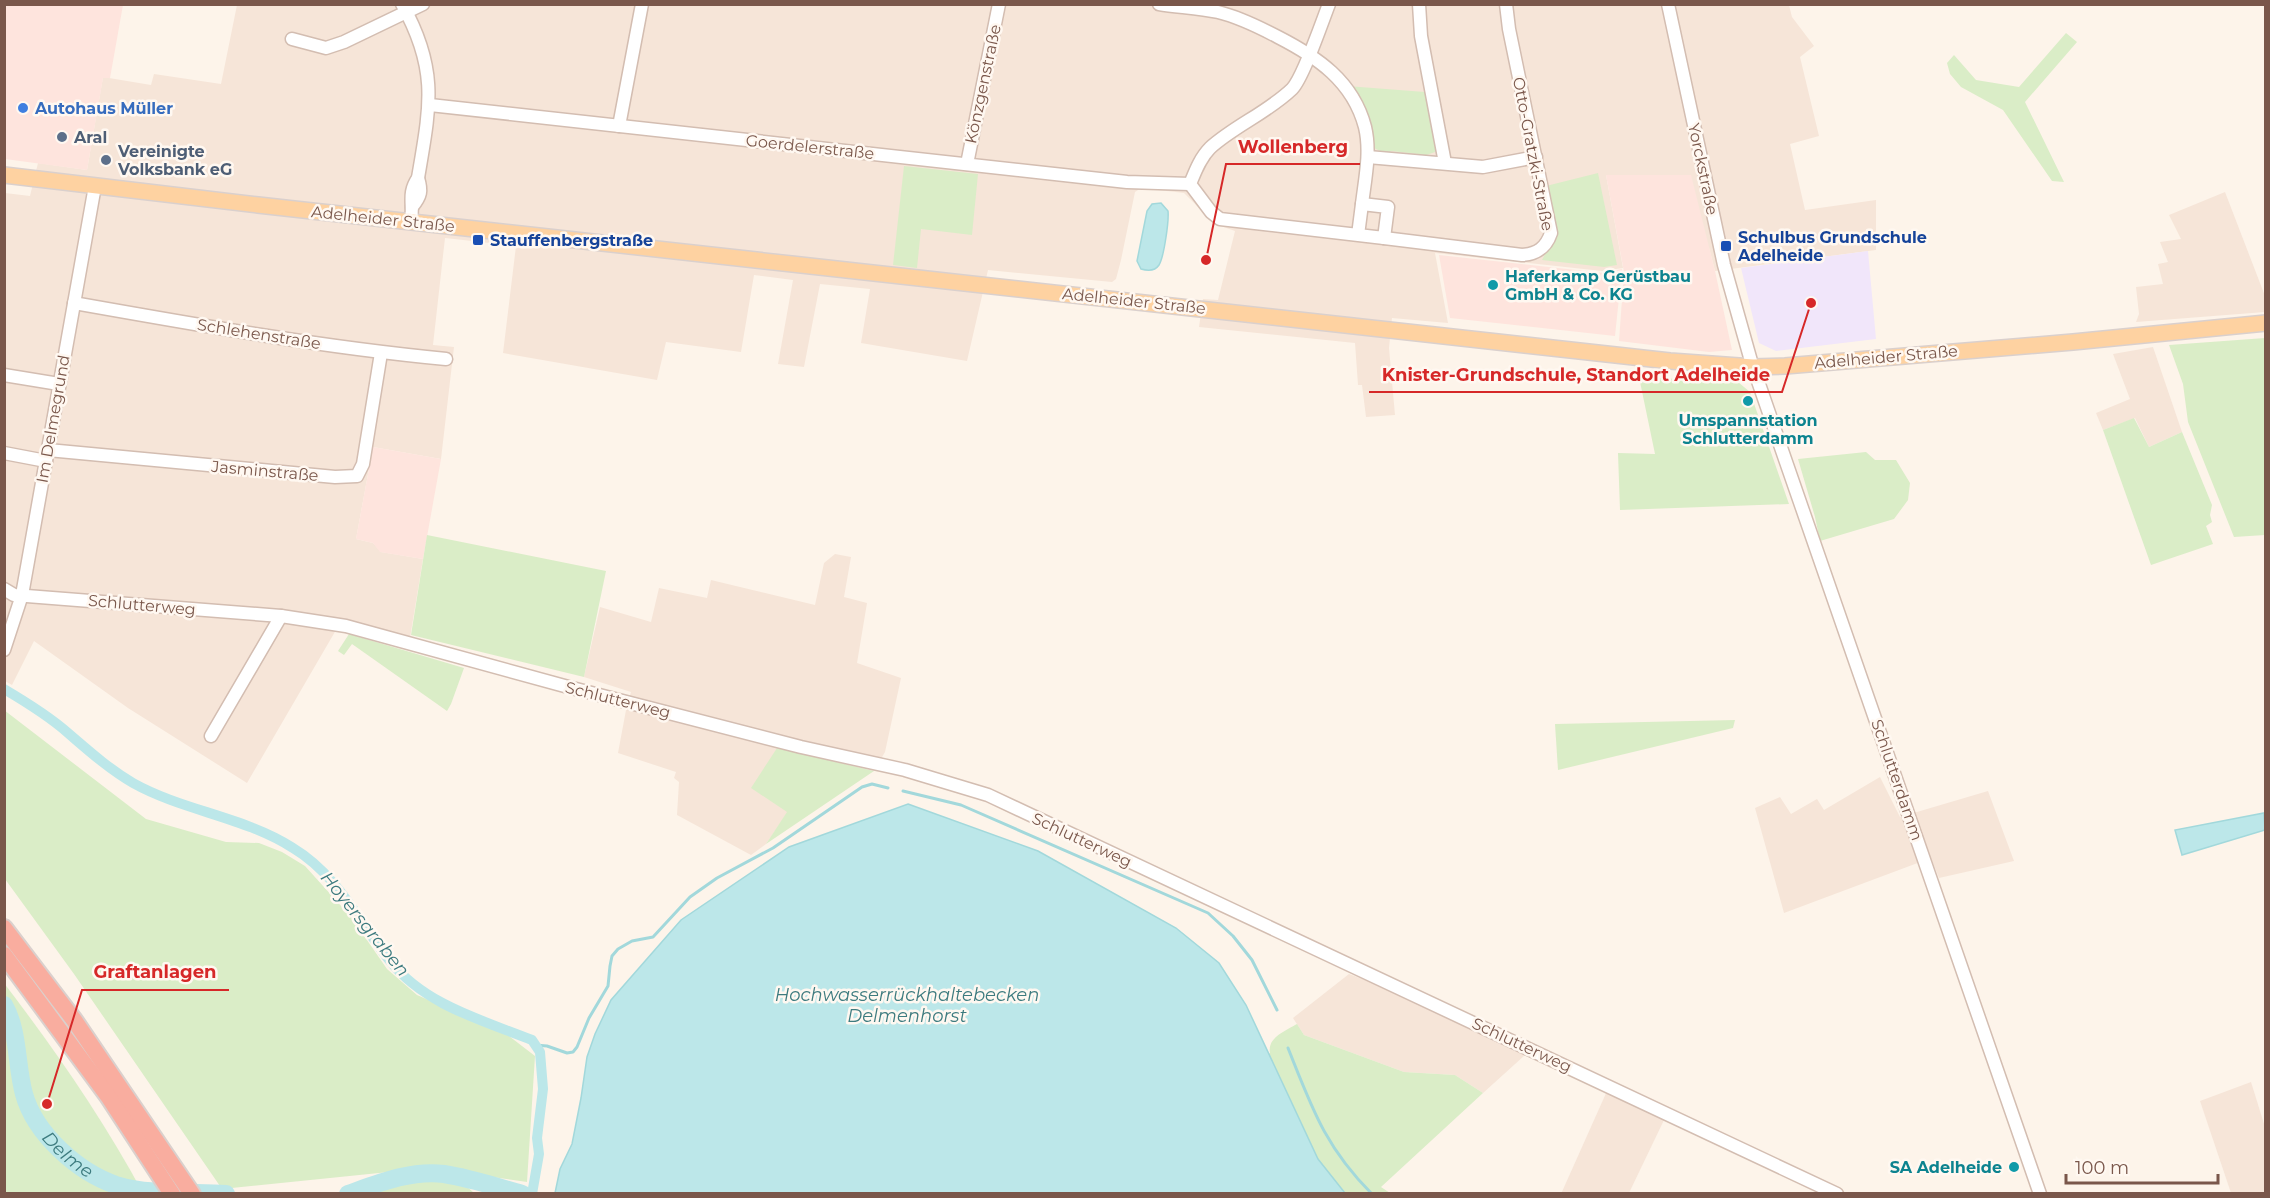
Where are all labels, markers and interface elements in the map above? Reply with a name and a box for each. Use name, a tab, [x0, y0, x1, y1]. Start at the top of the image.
street label: Könzgenstraße	[961, 23, 1005, 145]
street label: Otto-Gratzki-Straße	[1509, 75, 1557, 233]
place label: Autohaus Müller	[34, 99, 173, 118]
marker: Autohaus Müller	[16, 101, 30, 115]
street label: Yorckstraße	[1684, 121, 1722, 217]
place label: Aral	[73, 128, 107, 147]
callout: Wollenberg	[1226, 128, 1360, 164]
marker: Aral	[55, 130, 69, 144]
street label: Goerdelerstraße	[745, 131, 875, 163]
text: Wollenberg	[1238, 136, 1348, 158]
place label: Vereinigte Volksbank eG	[117, 142, 232, 179]
marker: Vereinigte Volksbank eG	[99, 153, 113, 167]
street label: Adelheider Straße	[310, 202, 456, 236]
place label: Schulbus Grundschule Adelheide	[1737, 228, 1927, 265]
place label: Stauffenbergstraße	[490, 231, 653, 250]
marker: Stauffenbergstraße	[471, 233, 485, 247]
marker: Schulbus Grundschule Adelheide	[1719, 239, 1733, 253]
place label: Haferkamp Gerüstbau GmbH & Co. KG	[1505, 267, 1691, 304]
marker: Haferkamp Gerüstbau GmbH & Co. KG	[1486, 278, 1500, 292]
street label: Adelheider Straße	[1061, 284, 1207, 318]
street label: Schlehenstraße	[196, 315, 322, 353]
street label: Adelheider Straße	[1813, 341, 1959, 373]
street label: Im Delmegrund	[32, 354, 74, 484]
callout: Knister-Grundschule, Standort Adelheide	[1369, 356, 1782, 392]
text: Knister-Grundschule, Standort Adelheide	[1382, 364, 1770, 386]
marker: Umspannstation Schlutterdamm	[1741, 394, 1755, 408]
place label: Umspannstation Schlutterdamm	[1678, 411, 1818, 448]
street label: Jasminstraße	[210, 457, 319, 485]
street label: Schlutterweg	[87, 591, 197, 619]
street label: Schlutterweg	[563, 678, 673, 722]
street label: Schlutterdamm	[1867, 717, 1927, 843]
street label: Schlutterweg	[1029, 809, 1135, 871]
water label: Hoyersgraben	[316, 867, 414, 981]
callout: Graftanlagen	[82, 954, 229, 990]
text: Graftanlagen	[93, 961, 217, 983]
water label: Hochwasserrückhaltebecken Delmenhorst	[775, 984, 1039, 1027]
street label: Schlutterweg	[1469, 1014, 1575, 1076]
water label: Delme	[37, 1127, 97, 1183]
scale bar	[2066, 1147, 2218, 1185]
text: 100 m	[2075, 1157, 2129, 1179]
place label: SA Adelheide	[1890, 1158, 2002, 1177]
marker: SA Adelheide	[2007, 1160, 2021, 1174]

